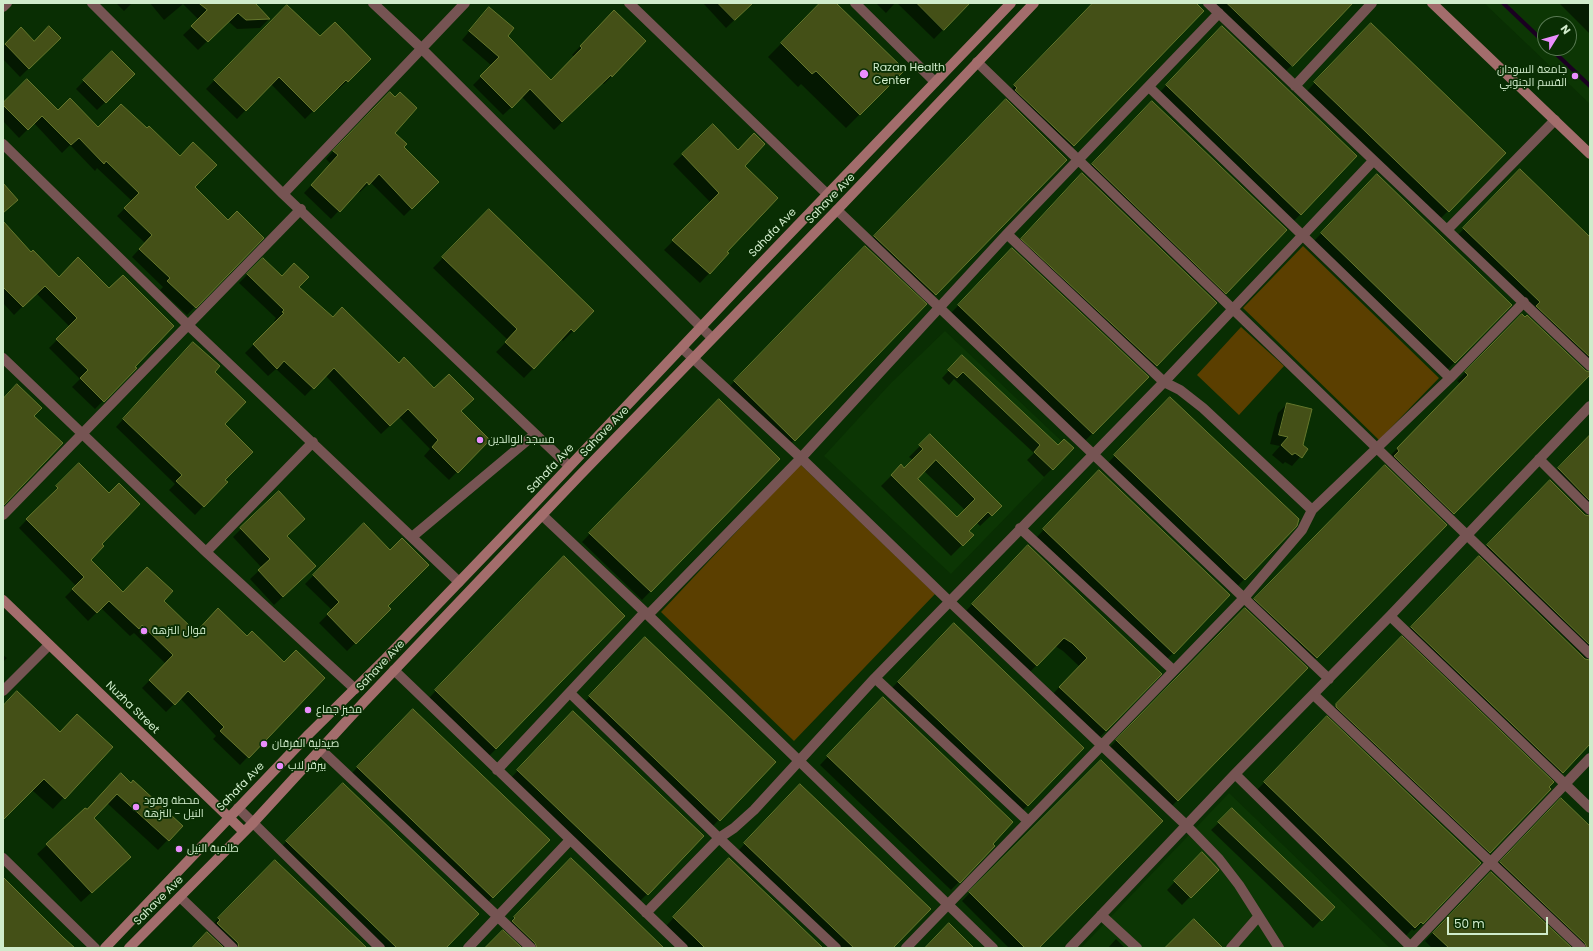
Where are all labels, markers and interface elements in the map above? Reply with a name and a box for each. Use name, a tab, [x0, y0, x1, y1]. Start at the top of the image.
north arrow	[1537, 16, 1577, 56]
text: N	[1557, 21, 1575, 38]
place label: Razan Health Center	[873, 61, 945, 87]
place label: جامعة السودان القسم الجنوبي	[1497, 63, 1567, 89]
marker: Razan Health Center	[858, 68, 870, 80]
marker: جامعة السودان القسم الجنوبي	[1570, 71, 1580, 81]
street label: Sahave Ave	[804, 171, 858, 227]
street label: Sahafa Ave	[746, 206, 800, 260]
street label: Sahave Ave	[578, 404, 632, 460]
place label: مسجد الوالدين	[488, 433, 555, 447]
marker: مسجد الوالدين	[475, 435, 485, 445]
street label: Sahafa Ave	[525, 442, 577, 496]
place label: فوال النزهة	[152, 624, 206, 638]
marker: فوال النزهة	[139, 626, 149, 636]
street label: Sahave Ave	[354, 638, 408, 694]
street label: Nuzha Street	[102, 679, 162, 737]
place label: مخبز جماع	[316, 703, 362, 717]
marker: مخبز جماع	[303, 705, 313, 715]
place label: صيدلية الفرقان	[272, 737, 339, 751]
marker: صيدلية الفرقان	[259, 739, 269, 749]
place label: بيرقر لاب	[288, 759, 326, 773]
street label: Sahafa Ave	[214, 760, 268, 814]
marker: بيرقر لاب	[275, 761, 285, 771]
place label: محطة وقود النيل - النزهة	[144, 794, 204, 820]
marker: محطة وقود النيل - النزهة	[131, 802, 141, 812]
place label: طلمبة النيل	[187, 842, 239, 856]
marker: طلمبة النيل	[174, 844, 184, 854]
street label: Sahave Ave	[131, 873, 187, 929]
scale bar	[1449, 909, 1550, 935]
text: 50 m	[1454, 915, 1485, 932]

